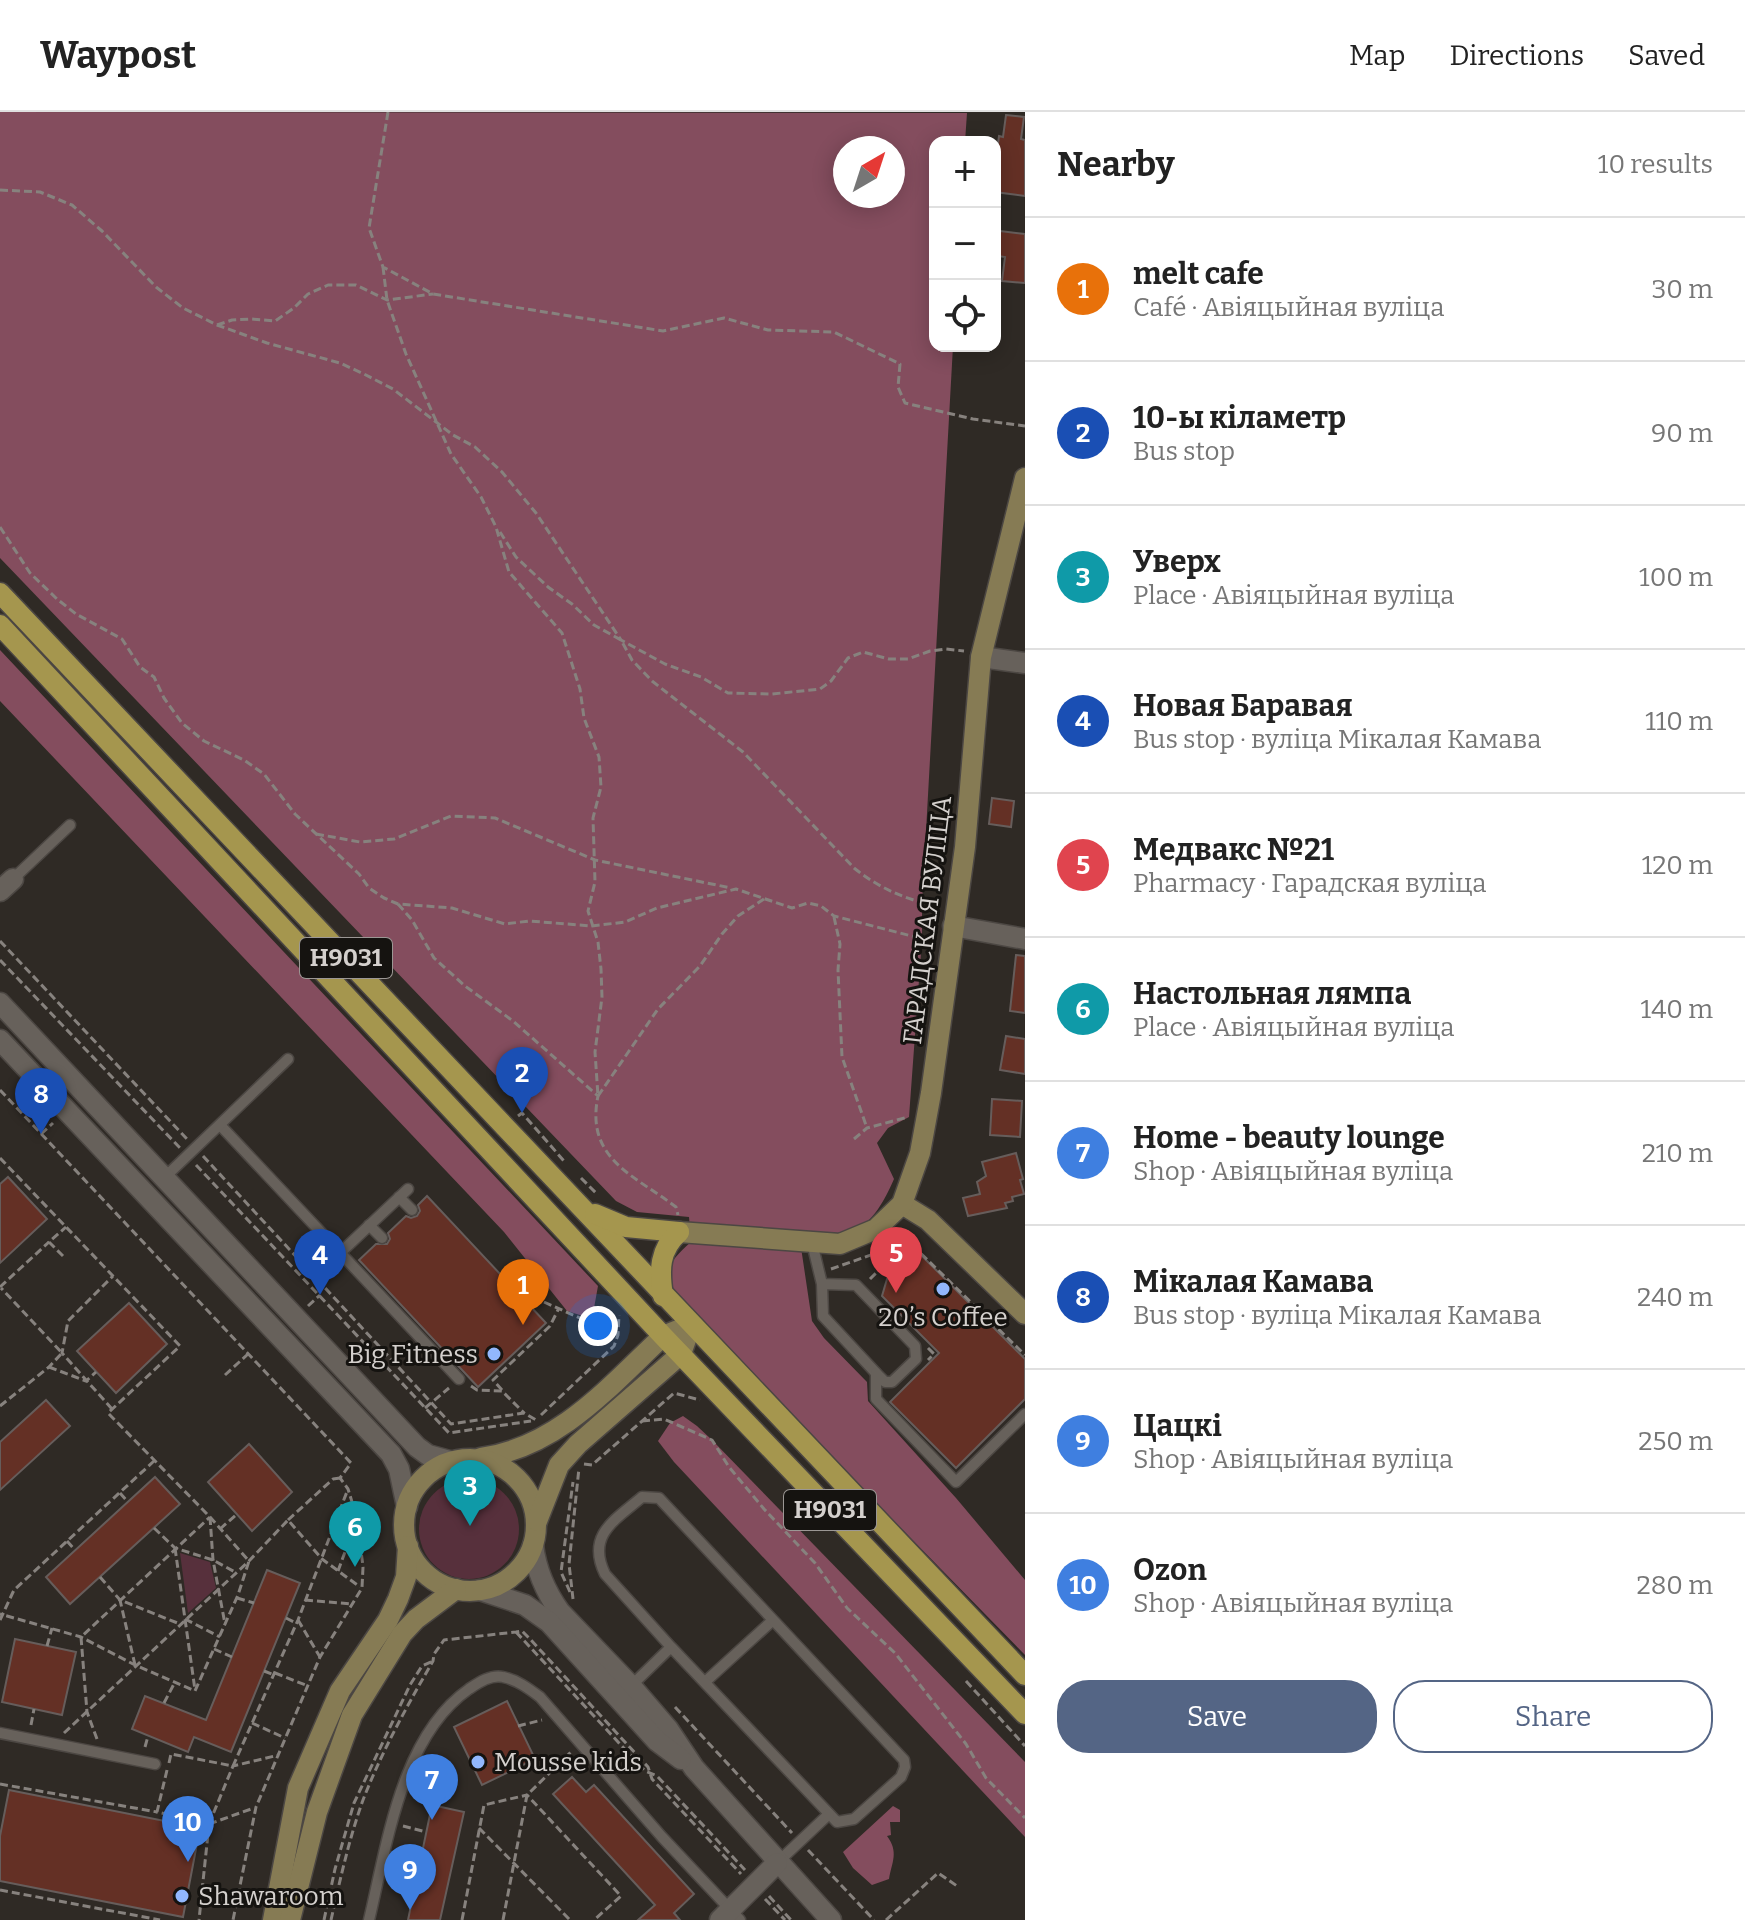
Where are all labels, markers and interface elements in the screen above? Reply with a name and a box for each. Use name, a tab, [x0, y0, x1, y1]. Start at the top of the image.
text: Waypost	[40, 32, 196, 78]
text: Map	[1349, 39, 1405, 72]
text: Directions	[1449, 39, 1584, 72]
text: Saved	[1628, 39, 1705, 72]
north arrow	[833, 136, 905, 208]
map controls	[929, 136, 1001, 352]
button: +	[929, 136, 1001, 208]
text: Nearby	[1057, 144, 1175, 185]
text: 10 results	[1598, 149, 1713, 180]
button: −	[929, 208, 1001, 280]
text: melt cafe	[1133, 256, 1264, 292]
text: 1	[1077, 274, 1089, 305]
text: 30 m	[1652, 274, 1713, 305]
button: locate	[929, 280, 1001, 352]
text: Café · Авіяцыйная вуліца	[1133, 292, 1444, 323]
text: 10-ы кіламетр	[1133, 400, 1346, 436]
text: 2	[1076, 418, 1090, 449]
text: 90 m	[1651, 418, 1713, 449]
text: Bus stop	[1133, 436, 1235, 467]
text: Уверх	[1133, 544, 1221, 580]
text: 3	[1076, 562, 1090, 593]
text: 100 m	[1639, 562, 1713, 593]
text: Place · Авіяцыйная вуліца	[1133, 580, 1455, 611]
text: Новая Баравая	[1133, 688, 1353, 724]
text: 4	[1075, 706, 1091, 737]
text: 110 m	[1645, 706, 1713, 737]
text: Bus stop · вуліца Мікалая Камава	[1133, 724, 1541, 755]
street label: ГАРАДСКАЯ ВУЛІЦА	[897, 793, 958, 1046]
text: Медвакс №21	[1133, 832, 1334, 868]
text: 5	[1076, 850, 1090, 881]
text: 120 m	[1642, 850, 1713, 881]
text: Pharmacy · Гарадская вуліца	[1133, 868, 1487, 899]
road number: Н9031	[300, 938, 392, 978]
text: Настольная лямпа	[1133, 976, 1411, 1012]
text: 6	[1075, 994, 1091, 1025]
text: 140 m	[1641, 994, 1713, 1025]
text: Place · Авіяцыйная вуліца	[1133, 1012, 1455, 1043]
pin: 2	[496, 1047, 548, 1113]
pin: 8	[15, 1068, 67, 1134]
text: Home - beauty lounge	[1133, 1120, 1445, 1156]
text: 7	[1076, 1138, 1090, 1169]
text: 210 m	[1642, 1138, 1713, 1169]
text: Shop · Авіяцыйная вуліца	[1133, 1156, 1453, 1187]
pin: 5	[870, 1227, 922, 1293]
pin: 4	[294, 1229, 346, 1295]
pin: 1	[497, 1259, 549, 1325]
text: Мікалая Камава	[1133, 1264, 1373, 1300]
marker: 20’s Coffee	[934, 1280, 952, 1298]
text: 8	[1075, 1282, 1091, 1313]
text: 240 m	[1637, 1282, 1713, 1313]
text: Bus stop · вуліца Мікалая Камава	[1133, 1300, 1541, 1331]
place label: 20’s Coffee	[878, 1302, 1008, 1333]
your location	[578, 1306, 618, 1346]
place label: Big Fitness	[347, 1339, 478, 1370]
marker: Big Fitness	[485, 1345, 503, 1363]
text: Цацкi	[1133, 1408, 1222, 1444]
text: 9	[1075, 1426, 1091, 1457]
text: 250 m	[1638, 1426, 1713, 1457]
text: Shop · Авіяцыйная вуліца	[1133, 1444, 1453, 1475]
pin: 3	[444, 1460, 496, 1526]
road number: Н9031	[784, 1490, 876, 1530]
pin: 6	[329, 1501, 381, 1567]
text: Ozon	[1133, 1552, 1207, 1588]
text: 10	[1069, 1570, 1097, 1601]
text: 280 m	[1637, 1570, 1713, 1601]
text: Shop · Авіяцыйная вуліца	[1133, 1588, 1453, 1619]
button: Save	[1057, 1680, 1377, 1753]
button: Share	[1393, 1680, 1713, 1753]
place label: Mousse kids	[494, 1747, 642, 1778]
marker: Mousse kids	[469, 1753, 487, 1771]
pin: 7	[406, 1754, 458, 1820]
pin: 10	[162, 1796, 214, 1862]
pin: 9	[384, 1844, 436, 1910]
place label: Shawaroom	[198, 1881, 344, 1912]
marker: Shawaroom	[173, 1887, 191, 1905]

